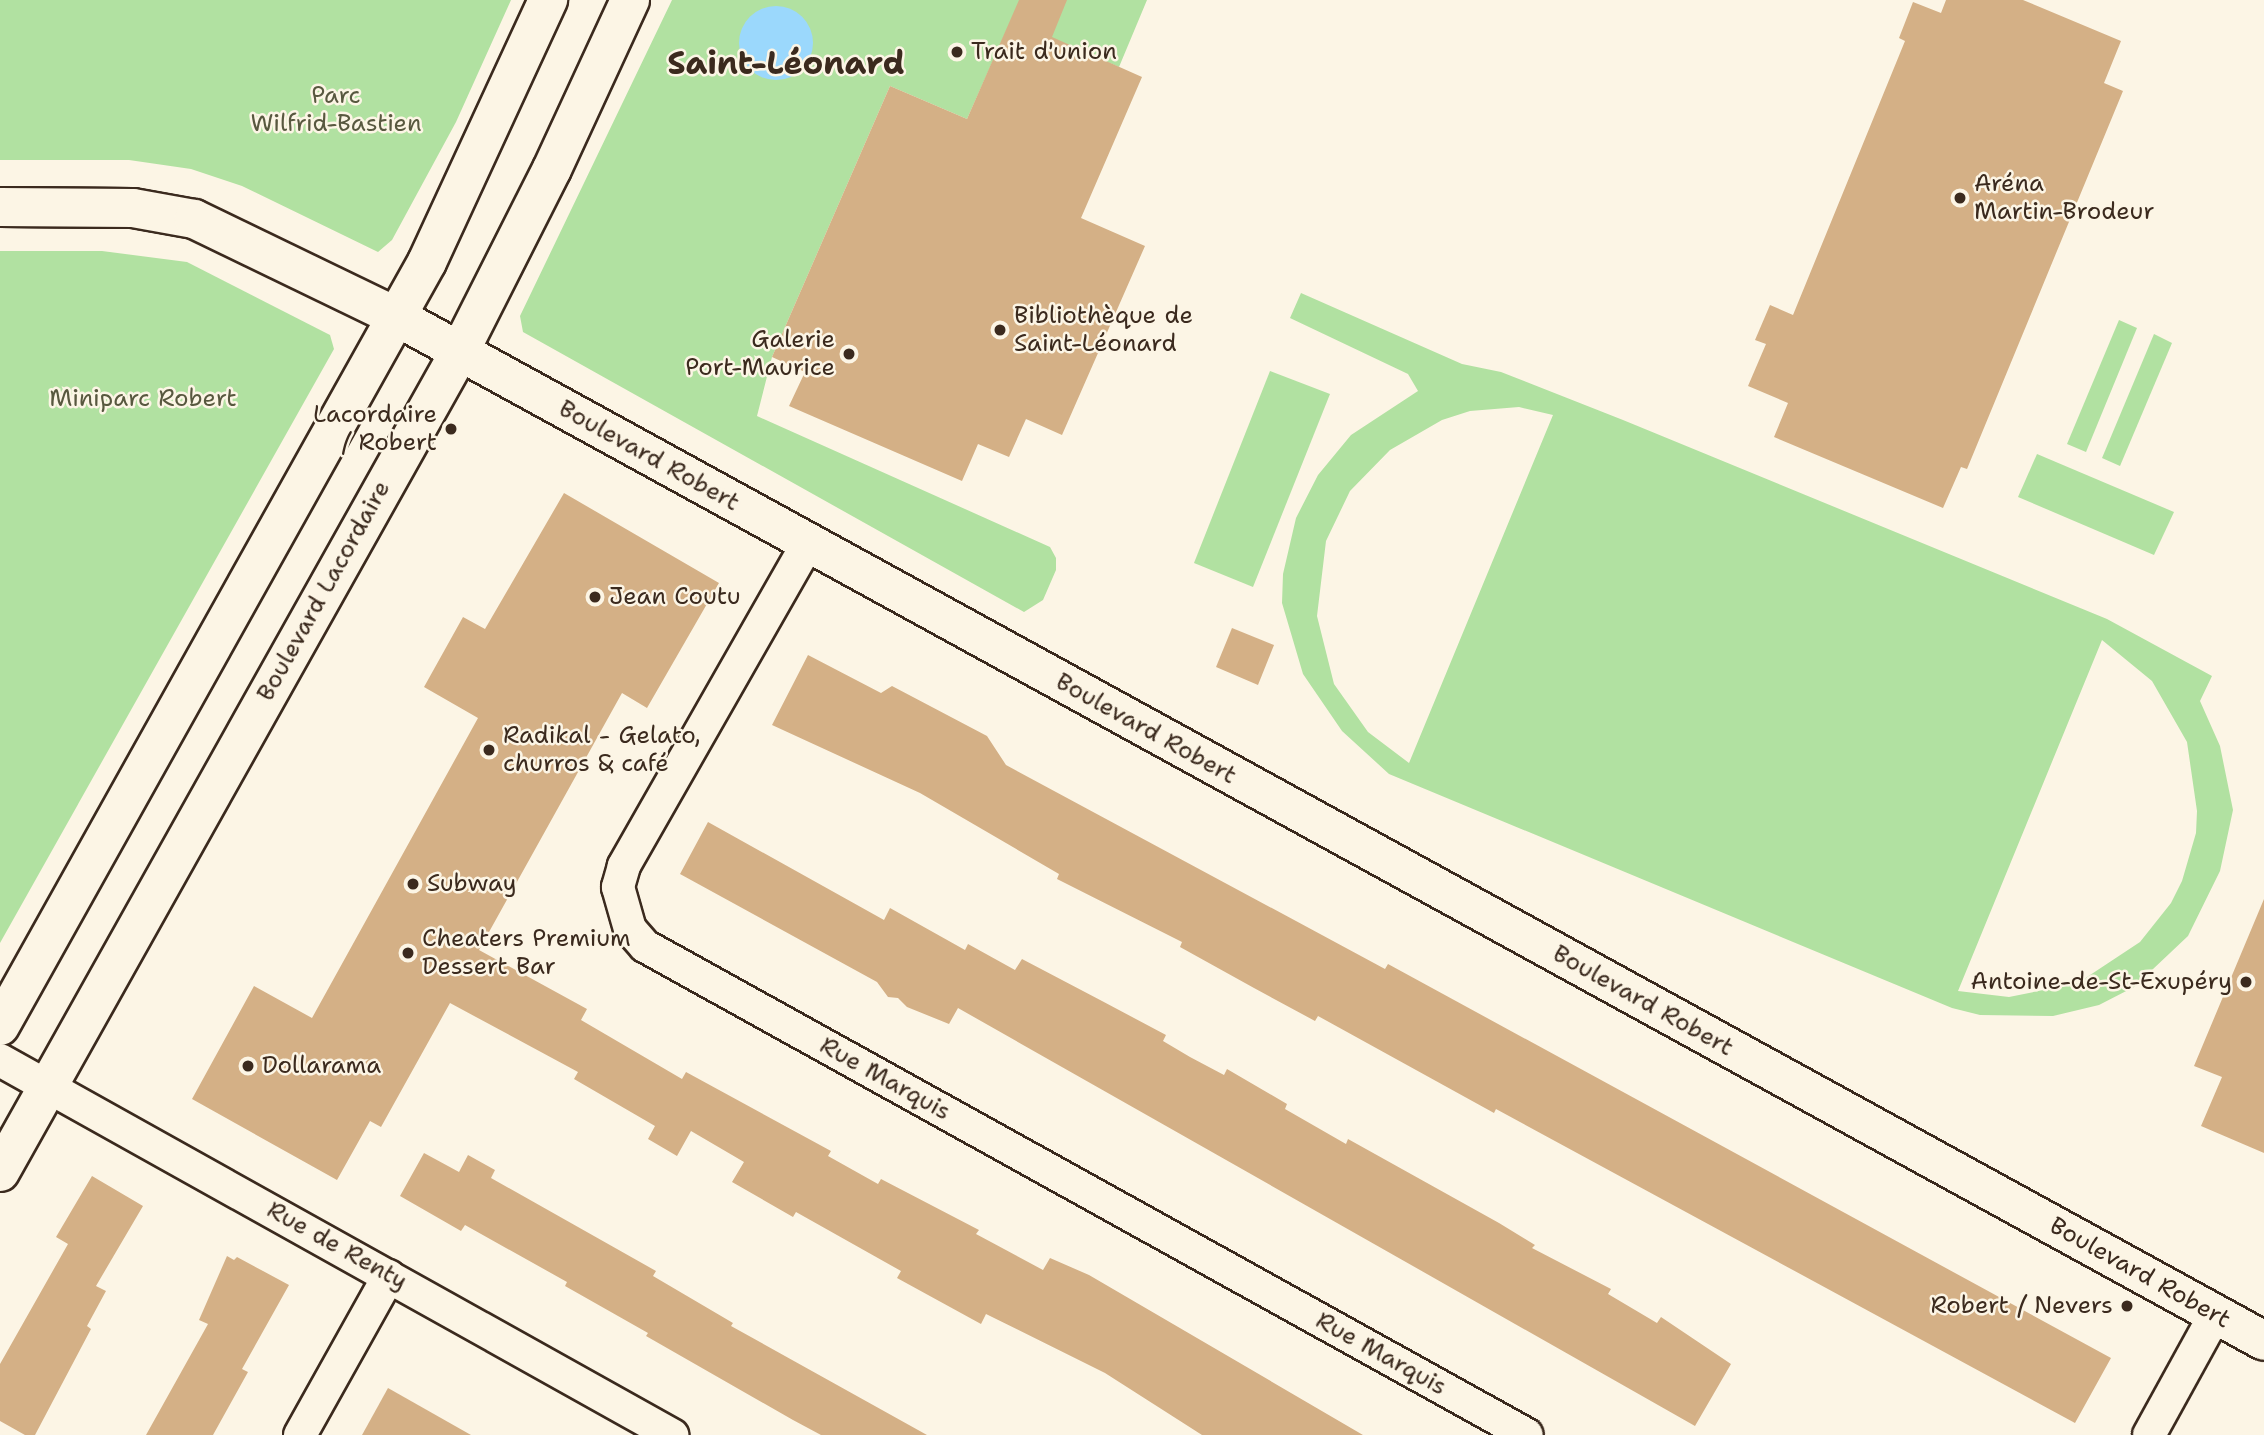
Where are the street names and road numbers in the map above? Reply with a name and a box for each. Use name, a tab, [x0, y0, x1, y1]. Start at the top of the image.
street label: Boulevard Robert	[554, 394, 744, 518]
street label: Boulevard Lacordaire	[251, 476, 397, 706]
street label: Boulevard Robert	[1051, 667, 1241, 791]
street label: Boulevard Robert	[1548, 939, 1738, 1063]
street label: Rue Marquis	[815, 1031, 955, 1127]
street label: Rue de Renty	[262, 1196, 412, 1296]
street label: Boulevard Robert	[2045, 1211, 2235, 1335]
street label: Rue Marquis	[1311, 1306, 1451, 1402]

